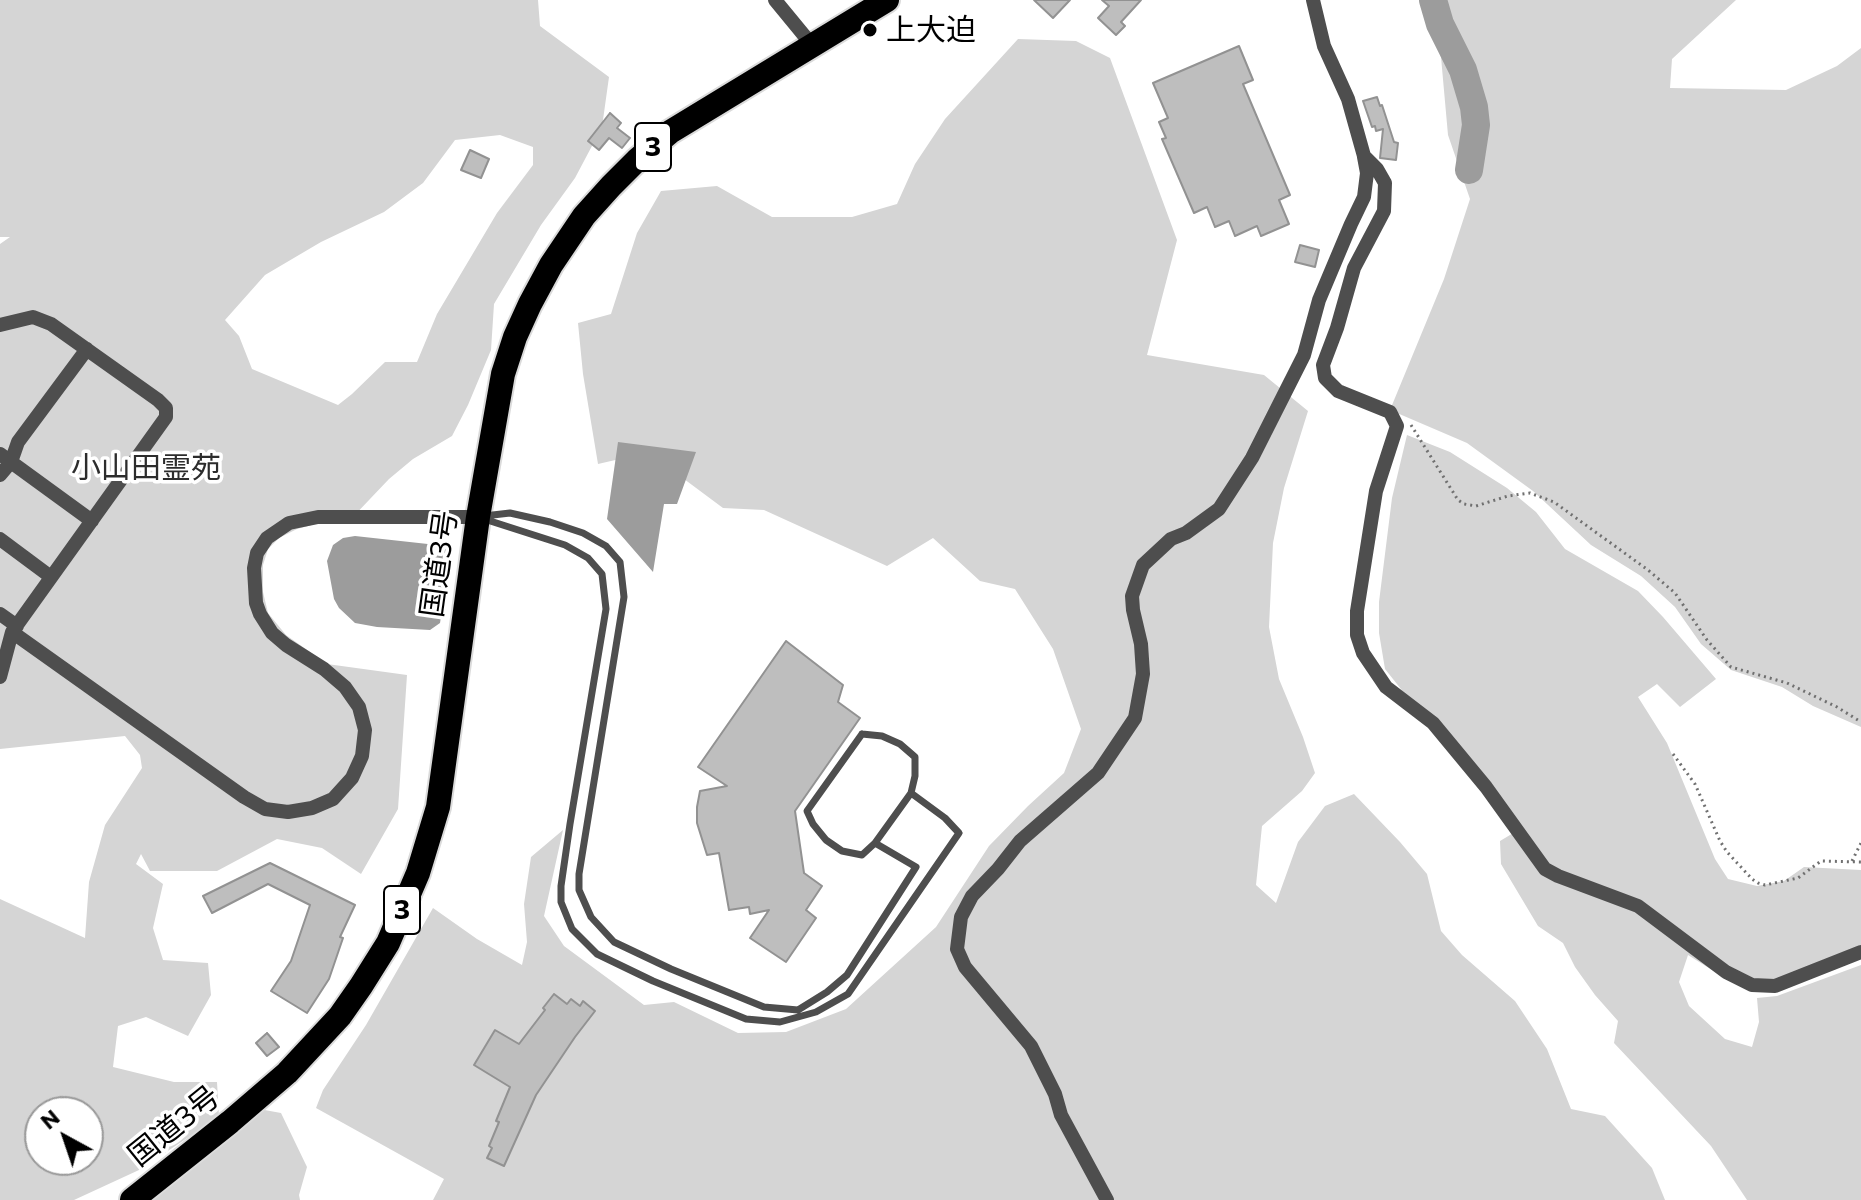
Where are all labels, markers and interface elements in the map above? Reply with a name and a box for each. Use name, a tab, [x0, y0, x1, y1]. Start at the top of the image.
place label: 上大迫	[886, 12, 976, 48]
marker: 上大迫	[861, 21, 879, 39]
road number: 3	[635, 123, 671, 171]
park label: 小山田霊苑	[71, 450, 221, 486]
street label: 国道3号	[414, 508, 464, 620]
road number: 3	[384, 886, 420, 934]
street label: 国道3号	[121, 1078, 227, 1174]
north arrow	[24, 1096, 104, 1176]
text: N	[35, 1103, 65, 1134]

